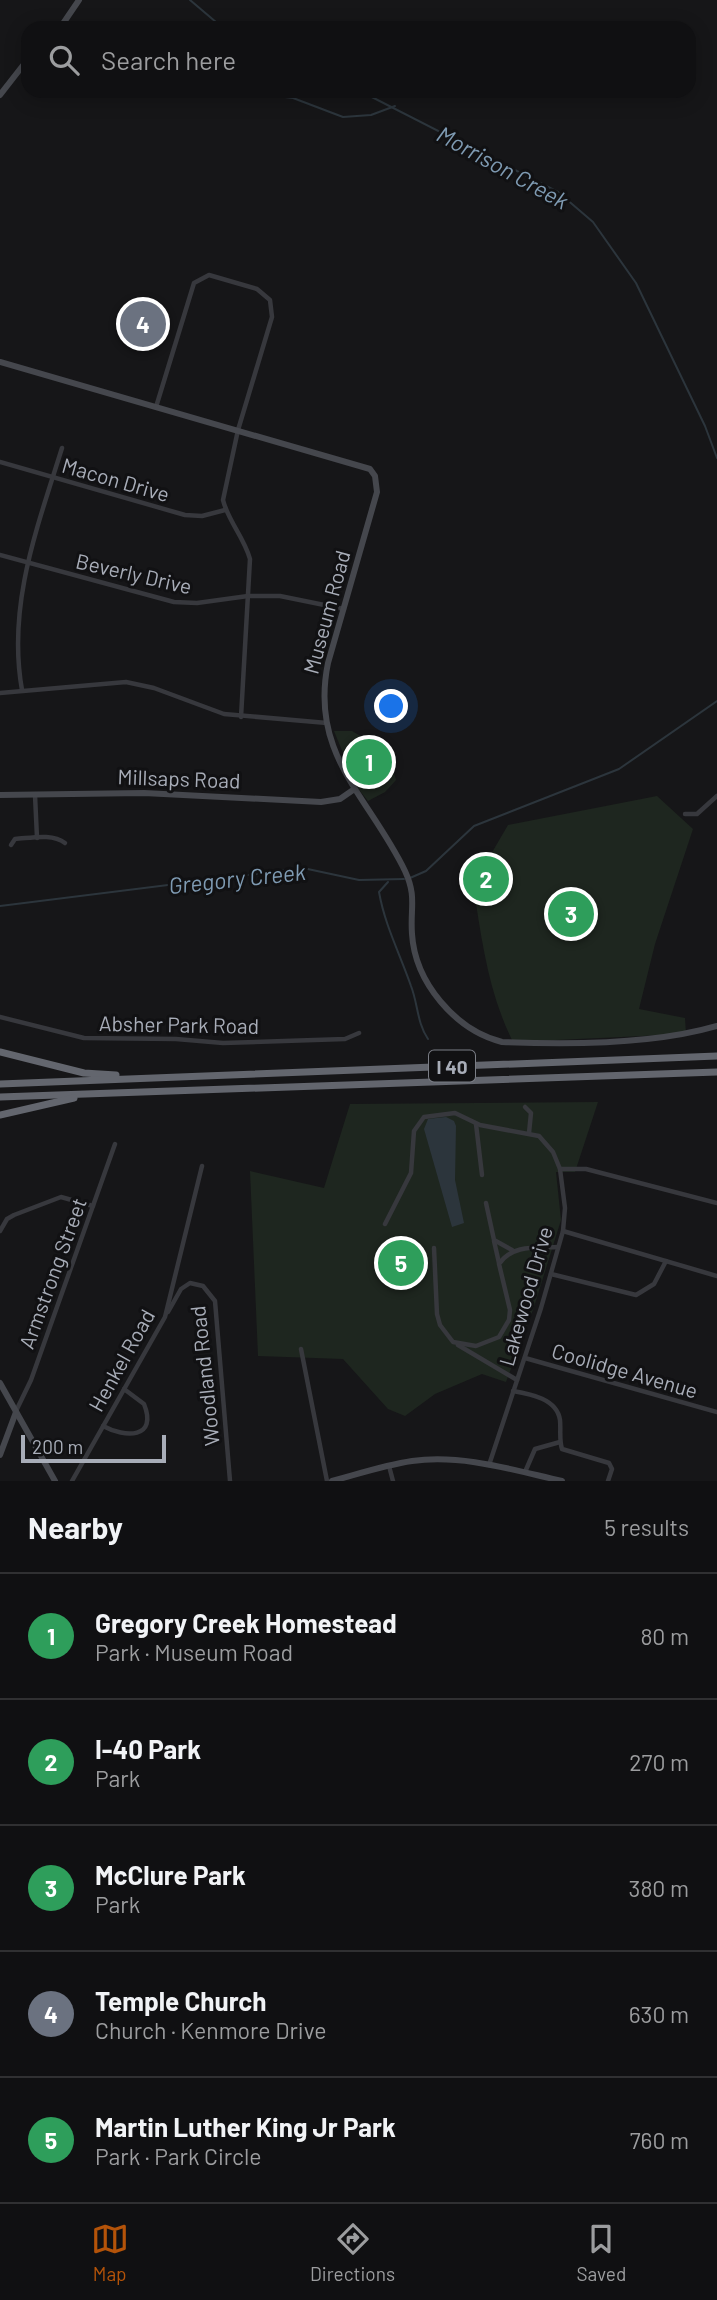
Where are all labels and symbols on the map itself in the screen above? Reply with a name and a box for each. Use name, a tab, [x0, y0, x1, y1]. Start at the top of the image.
water label: Morrison Creek	[432, 119, 574, 215]
pin: 4	[120, 298, 166, 350]
street label: Macon Drive	[60, 452, 172, 506]
street label: Beverly Drive	[74, 548, 194, 598]
street label: Museum Road	[298, 548, 354, 676]
your location	[374, 689, 408, 723]
pin: 1	[346, 736, 392, 788]
street label: Millsaps Road	[117, 763, 241, 793]
pin: 2	[463, 853, 509, 905]
water label: Gregory Creek	[167, 857, 307, 899]
pin: 3	[548, 888, 594, 940]
street label: Absher Park Road	[99, 1010, 259, 1038]
road number: I 40	[429, 1050, 475, 1082]
street label: Armstrong Street	[13, 1194, 91, 1352]
street label: Lakewood Drive	[493, 1223, 557, 1369]
pin: 5	[378, 1237, 424, 1289]
street label: Henkel Road	[83, 1305, 159, 1415]
street label: Woodland Road	[184, 1305, 224, 1447]
street label: Coolidge Avenue	[549, 1337, 701, 1403]
scale bar	[21, 1432, 166, 1464]

